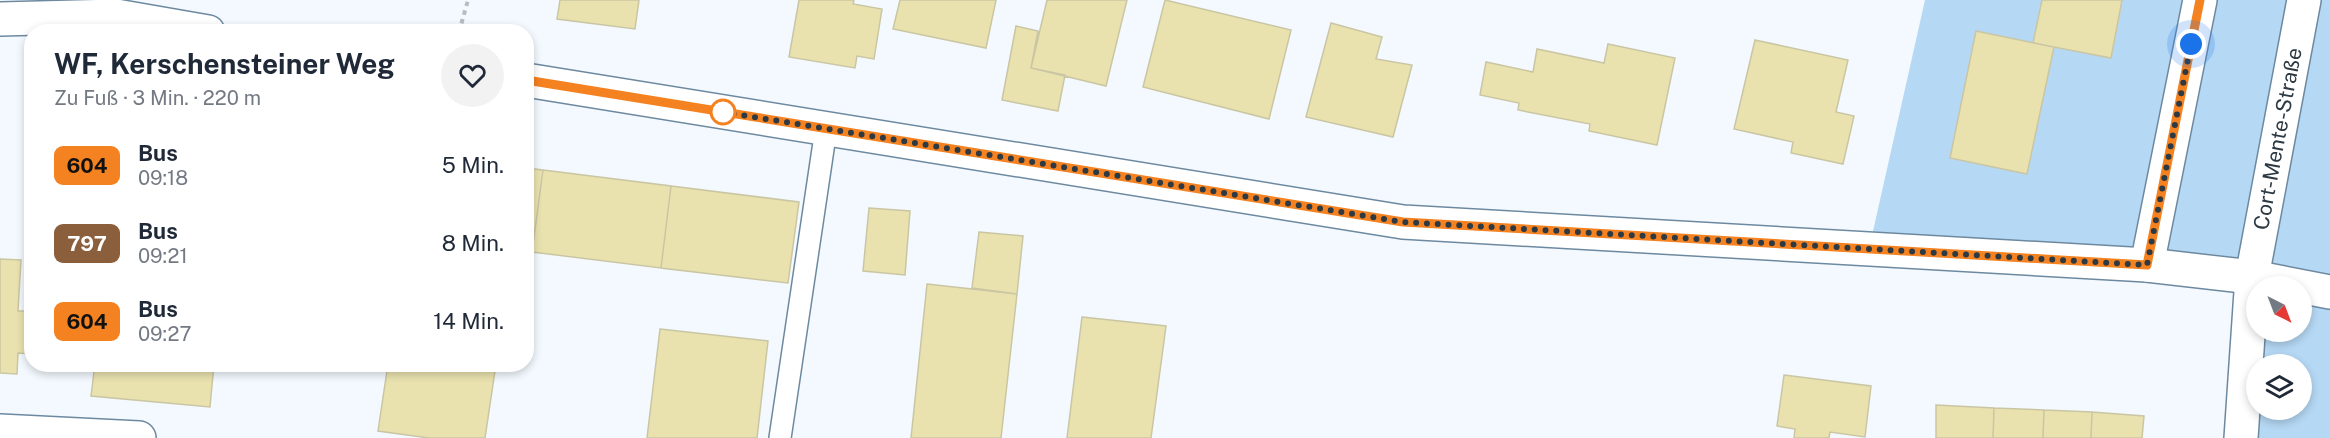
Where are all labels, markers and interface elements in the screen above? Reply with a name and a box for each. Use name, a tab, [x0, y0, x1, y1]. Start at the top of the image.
your location	[2176, 29, 2206, 59]
button: heart	[441, 44, 504, 107]
street label: Cort-Mente-Straße	[2248, 46, 2307, 232]
text: WF, Kerschensteiner Weg	[54, 47, 395, 80]
text: Zu Fuß · 3 Min. · 220 m	[54, 86, 261, 110]
unlabelled marker	[710, 99, 736, 125]
text: Bus	[138, 140, 178, 166]
text: 5 Min.	[442, 152, 504, 178]
text: 604	[66, 153, 108, 178]
text: 09:18	[138, 166, 188, 190]
text: Bus	[138, 218, 178, 244]
text: 8 Min.	[442, 230, 504, 256]
text: 797	[67, 231, 107, 256]
text: 09:21	[138, 244, 188, 268]
north arrow	[2246, 276, 2312, 342]
map controls	[2246, 276, 2312, 420]
text: Bus	[138, 296, 178, 322]
text: 14 Min.	[433, 308, 504, 334]
text: 604	[66, 309, 108, 334]
text: 09:27	[138, 322, 191, 346]
button: layers	[2246, 354, 2312, 420]

